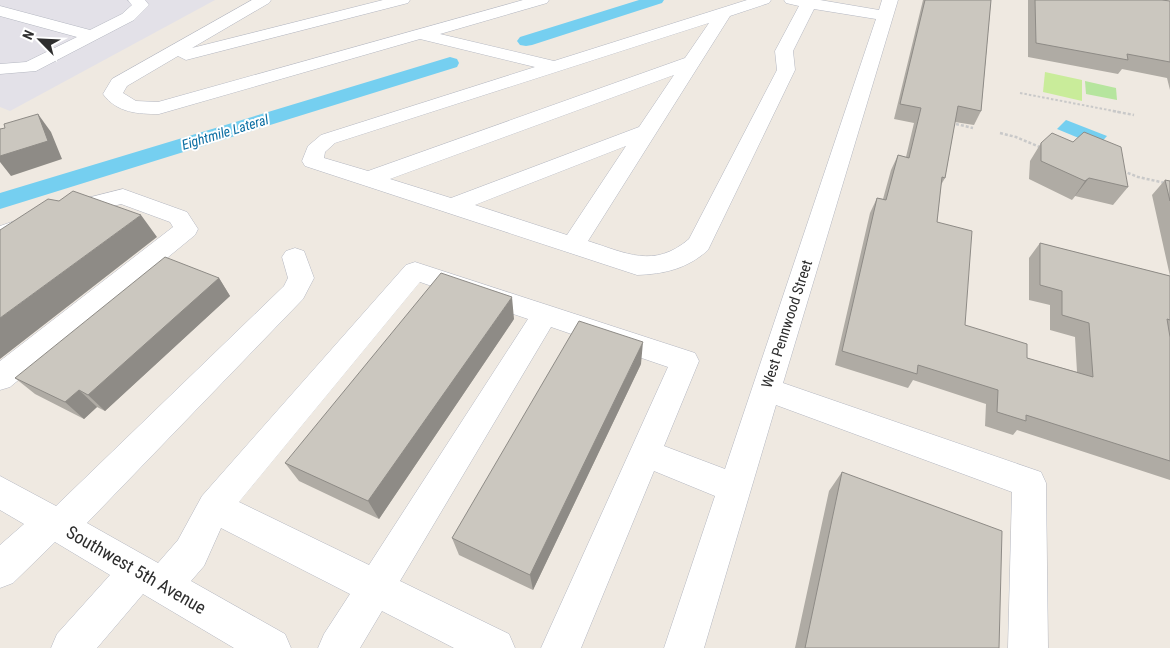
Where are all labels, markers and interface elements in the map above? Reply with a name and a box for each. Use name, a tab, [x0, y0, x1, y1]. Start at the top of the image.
north arrow	[15, 15, 65, 65]
text: N	[19, 28, 37, 42]
water label: Eightmile Lateral	[180, 111, 271, 153]
street label: West Pennwood Street	[758, 258, 816, 390]
street label: Southwest 5th Avenue	[63, 521, 210, 618]

